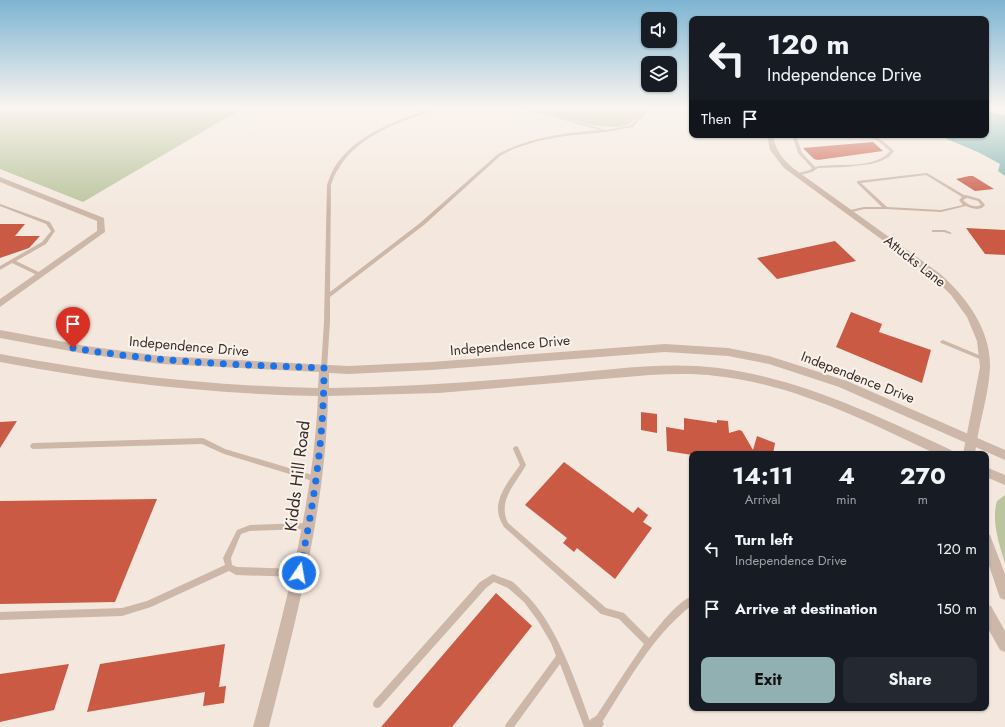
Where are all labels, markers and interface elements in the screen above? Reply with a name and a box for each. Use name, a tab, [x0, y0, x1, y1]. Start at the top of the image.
map controls	[641, 12, 677, 92]
button: sound	[641, 12, 677, 48]
text: 120 m	[767, 24, 850, 65]
icon: left	[701, 32, 753, 84]
button: layers	[641, 56, 677, 92]
text: Independence Drive	[767, 62, 922, 88]
text: Then	[701, 108, 731, 130]
icon: arrive	[739, 108, 761, 130]
street label: Attucks Lane	[880, 230, 950, 292]
pin	[56, 307, 90, 348]
icon: arrive	[62, 313, 84, 335]
street label: Independence Drive	[449, 330, 571, 360]
street label: Independence Drive	[128, 331, 250, 361]
street label: Independence Drive	[798, 346, 918, 408]
street label: Kidds Hill Road	[278, 419, 316, 533]
text: 14:11	[732, 458, 793, 493]
text: 4	[838, 458, 855, 493]
text: 270	[900, 458, 946, 493]
text: Arrival	[745, 490, 781, 509]
text: min	[836, 490, 857, 509]
text: m	[918, 490, 928, 509]
text: Turn left	[735, 529, 793, 551]
icon: left	[701, 538, 723, 560]
text: 120 m	[937, 538, 977, 560]
text: Independence Drive	[735, 551, 847, 570]
position arrow	[278, 552, 320, 594]
icon: arrive	[701, 598, 723, 620]
text: Arrive at destination	[735, 598, 877, 620]
text: 150 m	[937, 598, 977, 620]
button: Exit	[701, 657, 835, 703]
button: Share	[843, 657, 977, 703]

